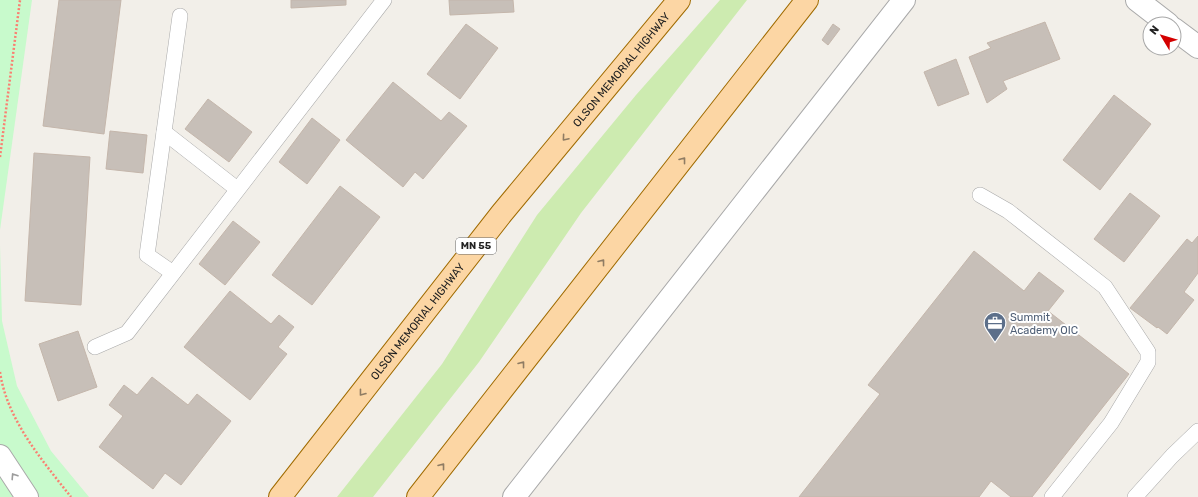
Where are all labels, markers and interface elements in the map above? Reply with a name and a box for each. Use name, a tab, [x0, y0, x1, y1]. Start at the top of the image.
street label: OLSON MEMORIAL HIGHWAY	[570, 10, 672, 129]
north arrow	[1142, 16, 1182, 56]
text: N	[1147, 23, 1162, 37]
one-way arrow	[562, 133, 569, 140]
one-way arrow	[678, 157, 685, 164]
road number: MN 55	[456, 238, 496, 254]
one-way arrow	[598, 259, 605, 266]
street label: OLSON MEMORIAL HIGHWAY	[368, 260, 467, 382]
office icon: Summit Academy OIC	[982, 310, 1008, 343]
place label: Summit Academy OIC	[1010, 311, 1078, 337]
one-way arrow	[518, 362, 525, 369]
one-way arrow	[359, 388, 366, 395]
one-way arrow	[437, 464, 444, 471]
one-way arrow	[12, 474, 19, 481]

